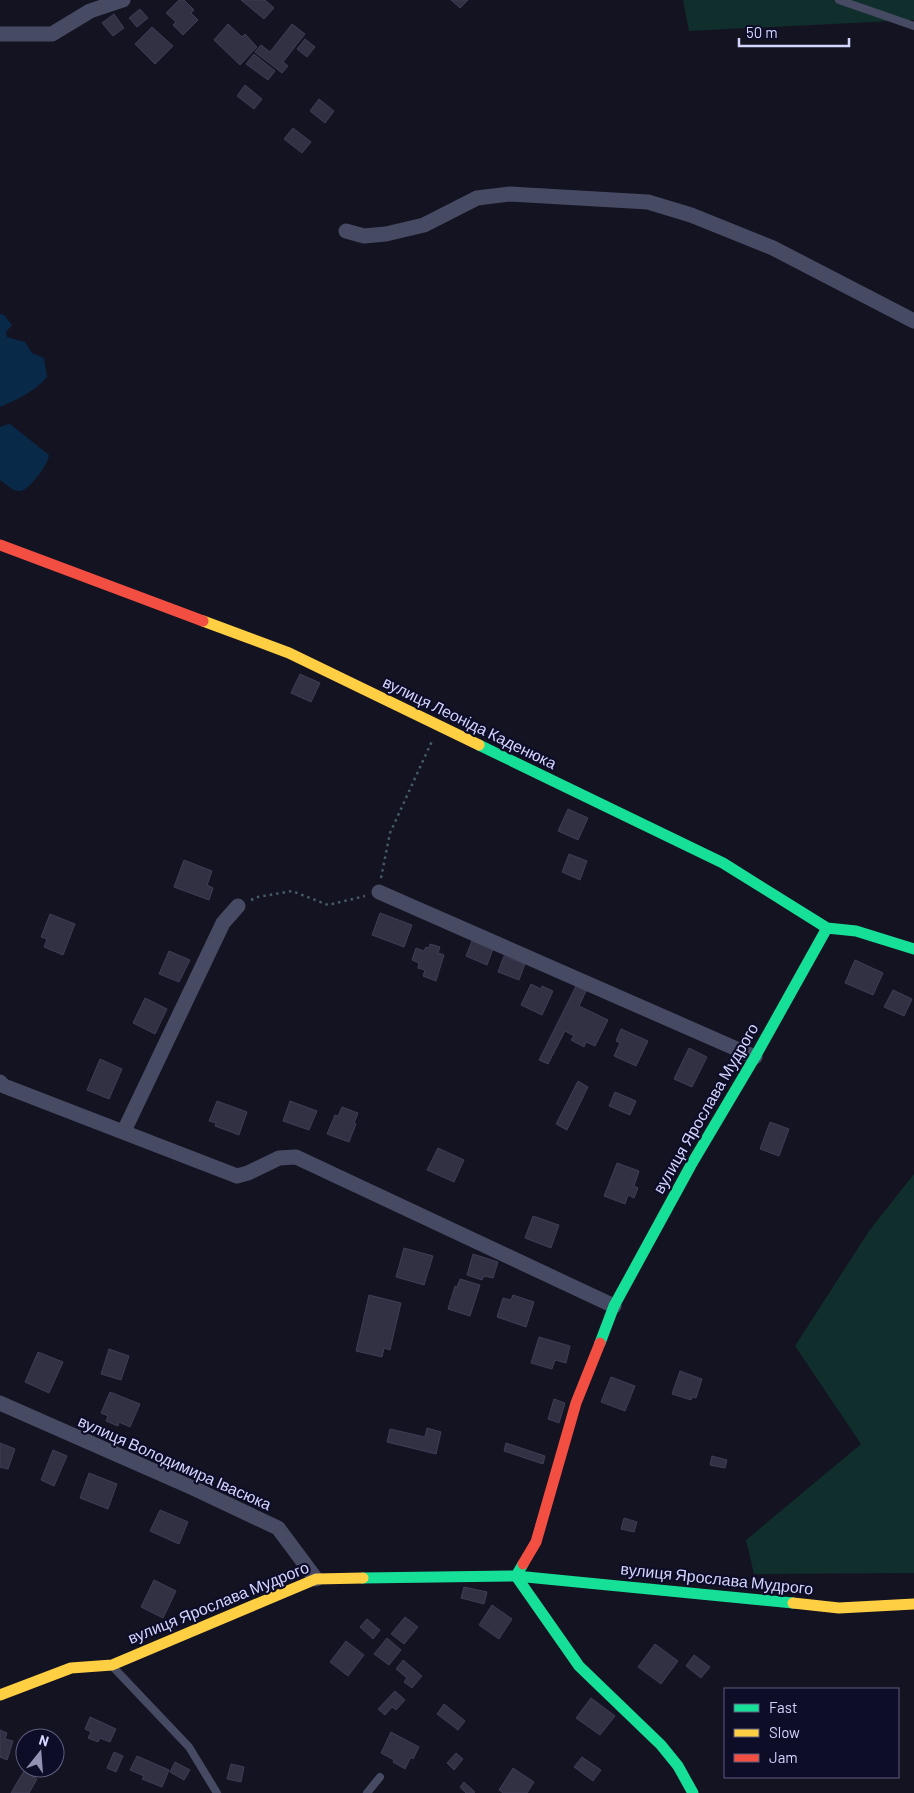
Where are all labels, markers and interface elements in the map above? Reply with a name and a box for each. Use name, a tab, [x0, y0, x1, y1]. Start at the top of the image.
scale bar	[739, 15, 849, 47]
text: 50 m	[746, 23, 778, 41]
street label: вулиця Леоніда Каденюка	[380, 672, 560, 772]
street label: вулиця Ярослава Мудрого	[648, 1019, 762, 1197]
street label: вулиця Володимира Івасюка	[75, 1411, 275, 1513]
street label: вулиця Ярослава Мудрого	[125, 1557, 311, 1647]
street label: вулиця Ярослава Мудрого	[620, 1558, 814, 1598]
legend	[724, 1688, 899, 1778]
text: Fast	[769, 1698, 797, 1716]
text: Slow	[769, 1723, 800, 1741]
north arrow	[15, 1728, 65, 1778]
text: N	[37, 1731, 51, 1750]
text: Jam	[769, 1748, 798, 1766]

